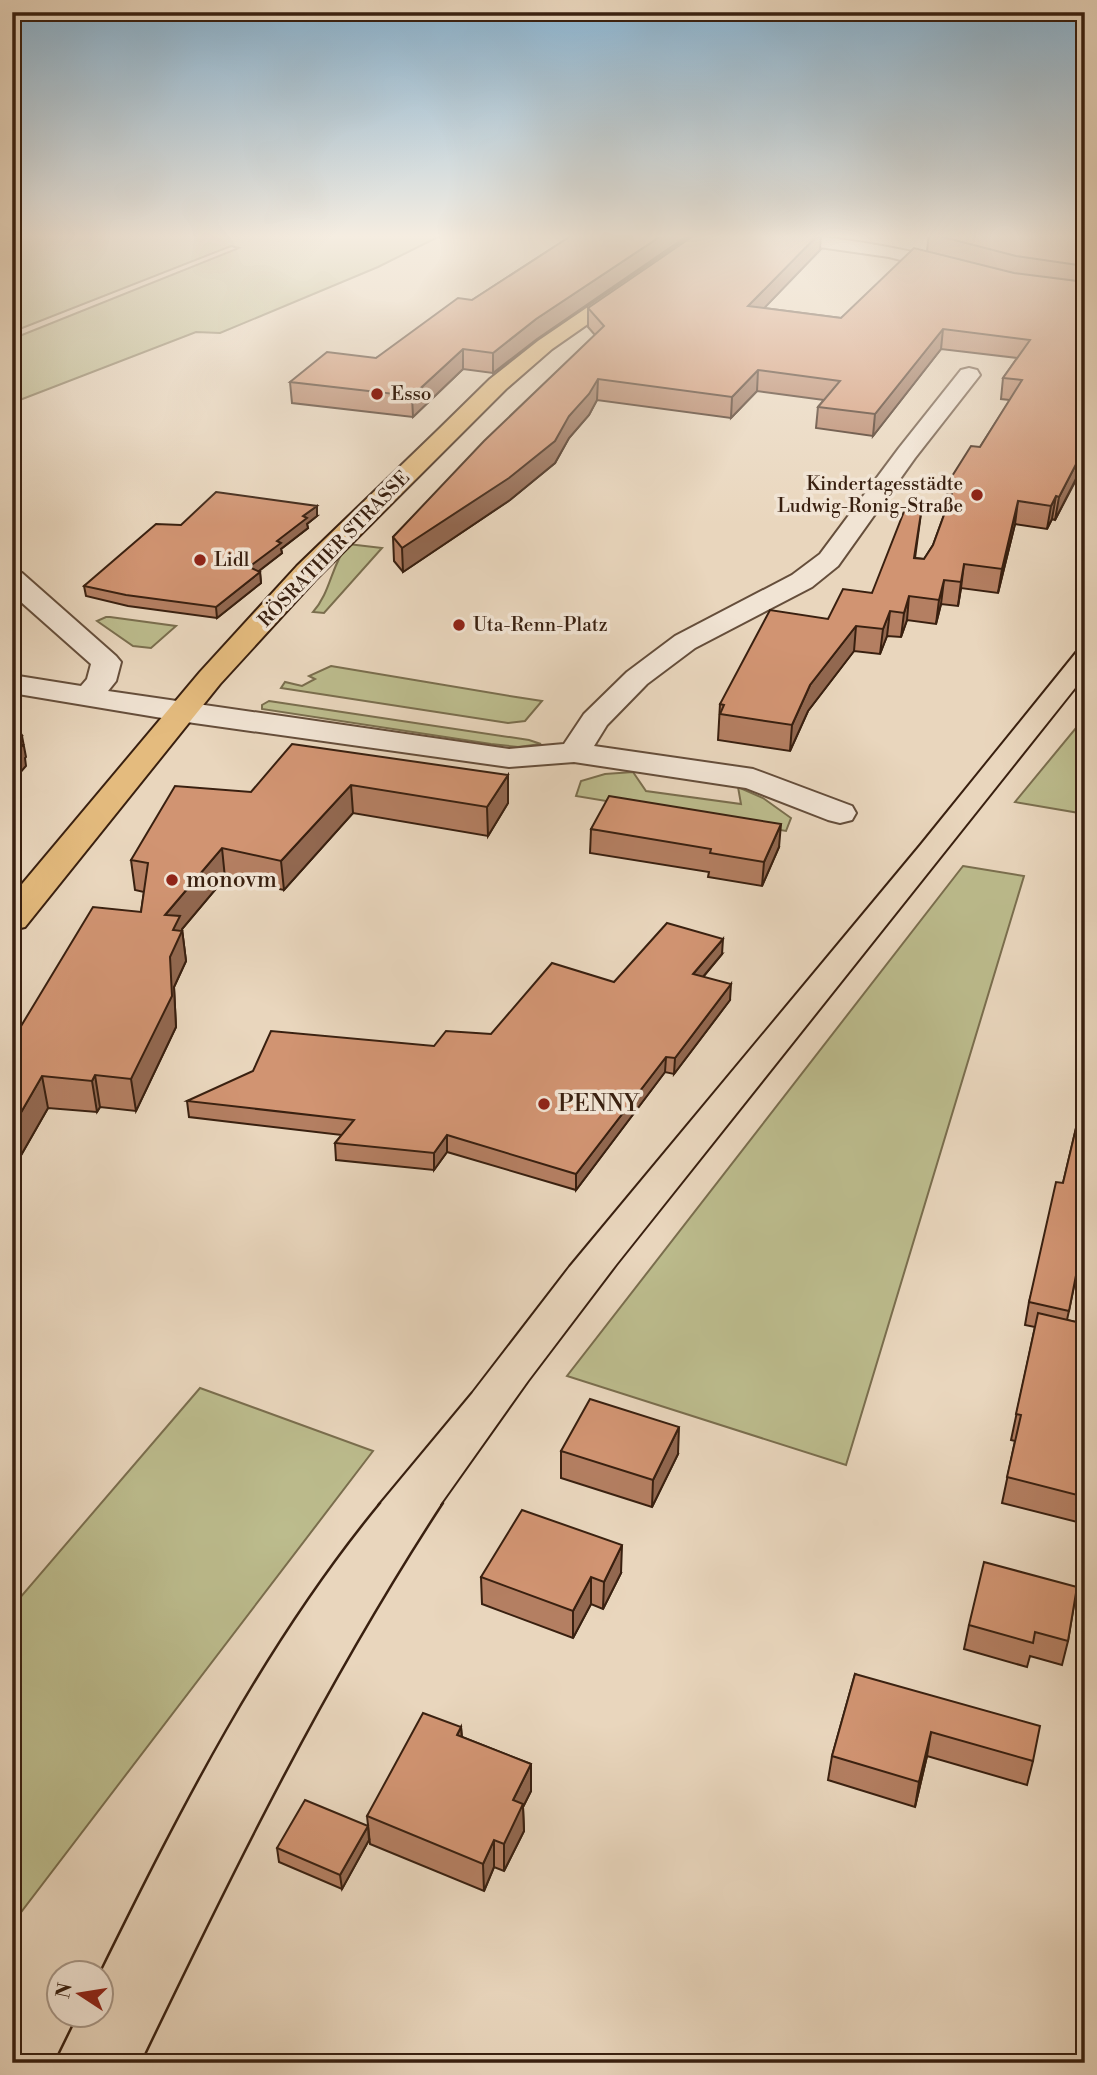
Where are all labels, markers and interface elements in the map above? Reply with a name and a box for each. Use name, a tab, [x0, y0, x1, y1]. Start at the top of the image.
place label: Esso	[391, 382, 431, 406]
marker: Esso	[369, 386, 385, 402]
street label: RÖSRATHER STRASSE	[252, 465, 415, 632]
place label: Kindertagesstädte Ludwig-Ronig-Straße	[777, 472, 963, 518]
marker: Kindertagesstädte Ludwig-Ronig-Straße	[969, 487, 985, 503]
place label: Lidl	[214, 548, 250, 572]
marker: Lidl	[192, 552, 208, 568]
place label: Uta-Renn-Platz	[473, 613, 608, 637]
marker: Uta-Renn-Platz	[451, 617, 467, 633]
place label: monovm	[186, 866, 277, 894]
marker: monovm	[164, 872, 180, 888]
place label: PENNY	[558, 1090, 641, 1118]
marker: PENNY	[536, 1096, 552, 1112]
north arrow	[46, 1960, 116, 2030]
text: N	[51, 1981, 78, 2001]

